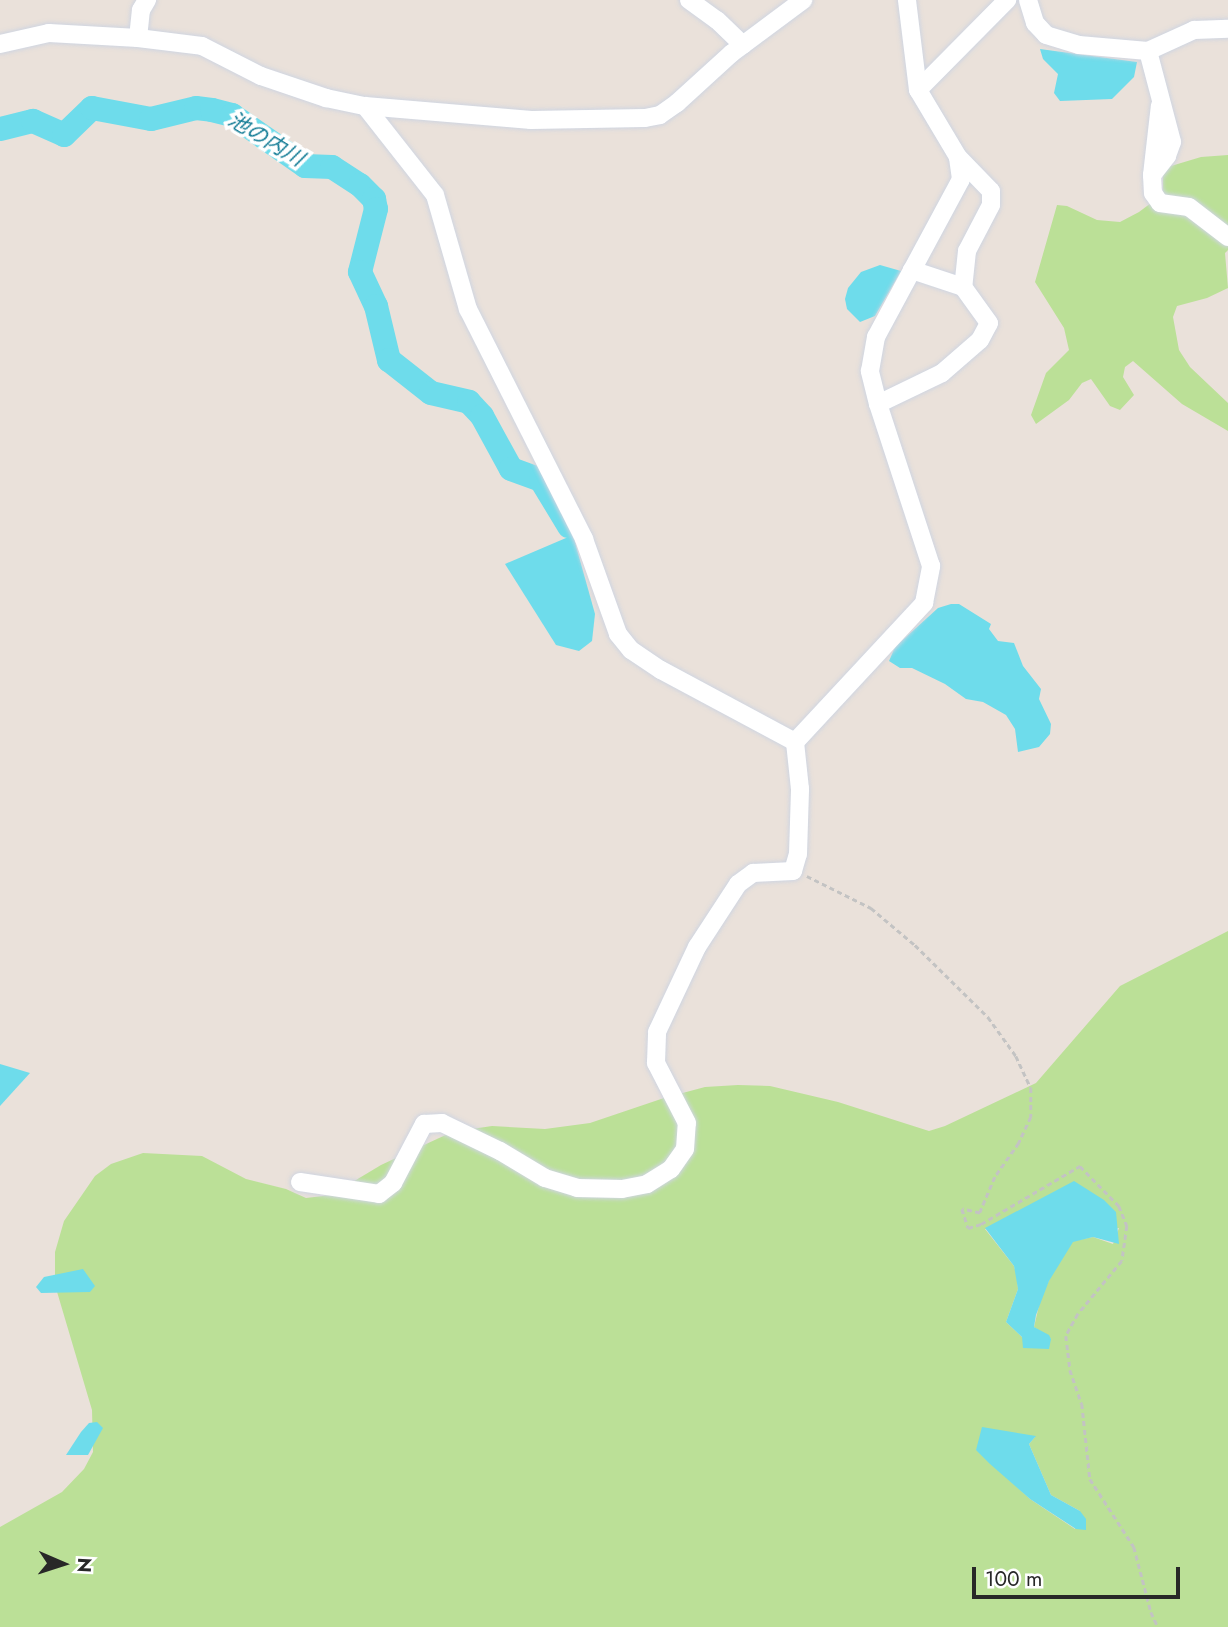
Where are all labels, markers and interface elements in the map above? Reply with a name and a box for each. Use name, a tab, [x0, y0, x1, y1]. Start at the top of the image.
water label: 池の内川	[224, 107, 308, 171]
north arrow	[28, 1529, 98, 1599]
scale bar	[976, 1554, 1184, 1598]
text: N	[71, 1557, 98, 1573]
text: 100 m	[985, 1564, 1042, 1594]

